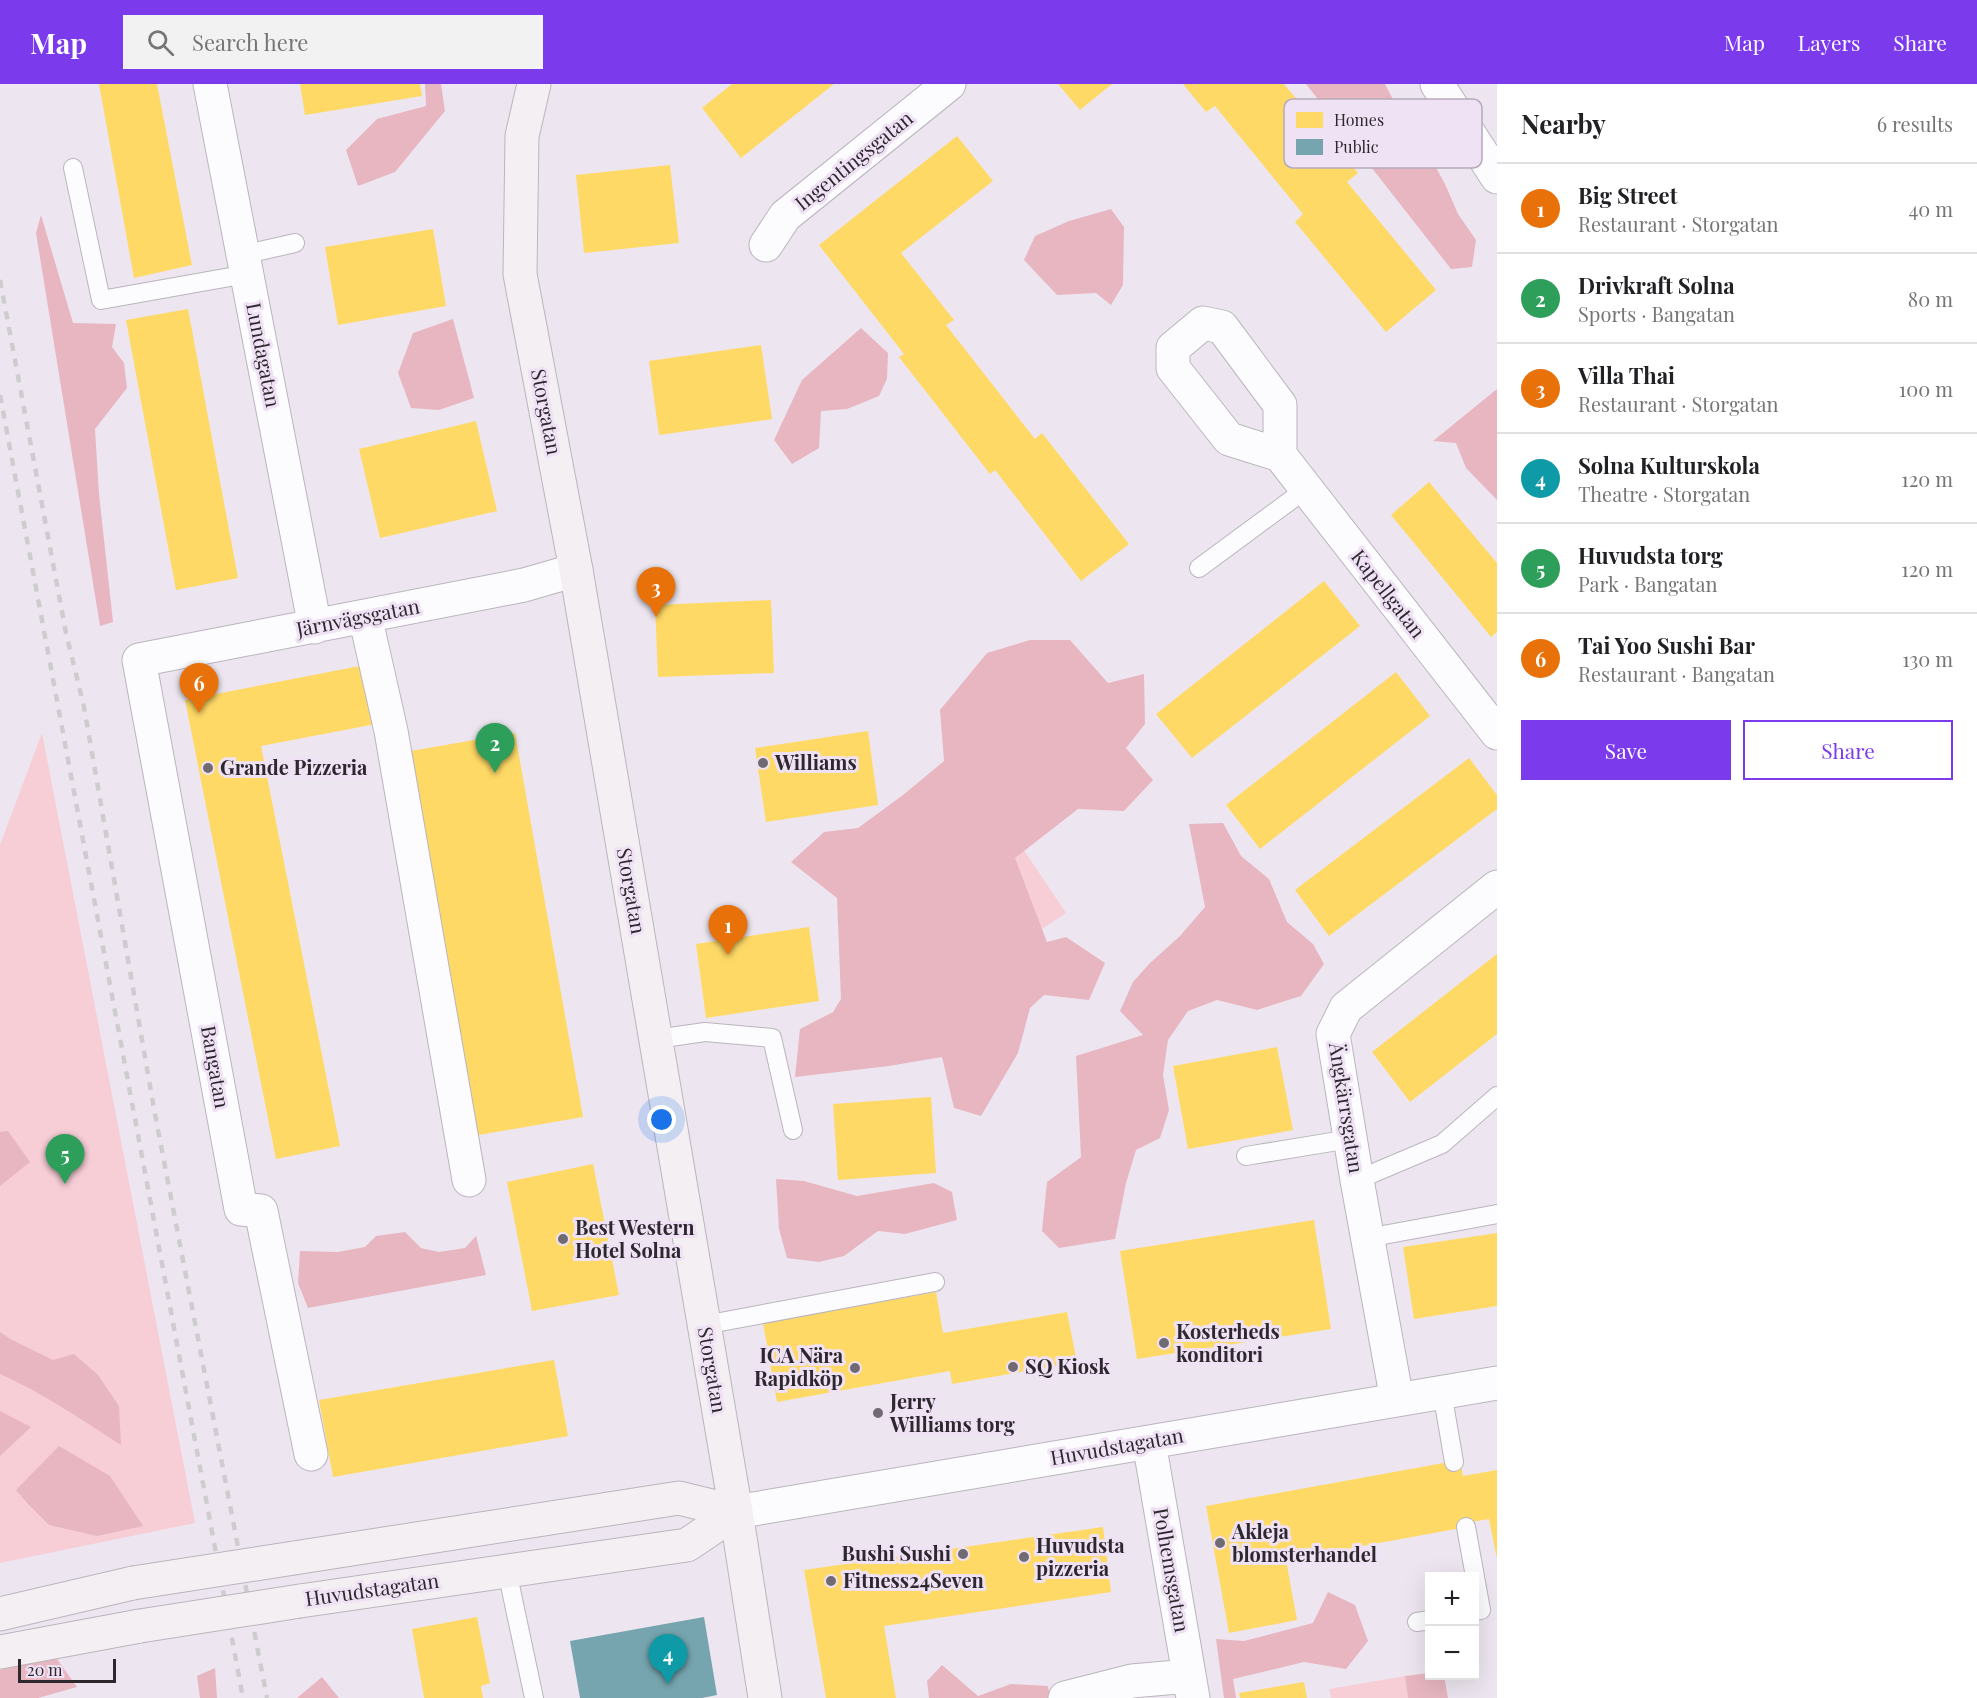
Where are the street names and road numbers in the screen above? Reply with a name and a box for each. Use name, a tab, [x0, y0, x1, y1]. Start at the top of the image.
street label: Ingentingsgatan	[788, 104, 918, 216]
street label: Lundagatan	[241, 300, 288, 409]
street label: Storgatan	[526, 366, 569, 457]
street label: Kapellgatan	[1346, 543, 1432, 643]
street label: Järnvägsgatan	[293, 591, 422, 642]
street label: Storgatan	[612, 846, 653, 936]
street label: Bangatan	[196, 1023, 237, 1110]
street label: Ängkärrsgatan	[1324, 1040, 1371, 1175]
street label: Storgatan	[693, 1325, 734, 1415]
street label: Huvudstagatan	[1048, 1421, 1186, 1471]
street label: Polhemsgatan	[1148, 1505, 1197, 1634]
street label: Huvudstagatan	[303, 1566, 440, 1611]

